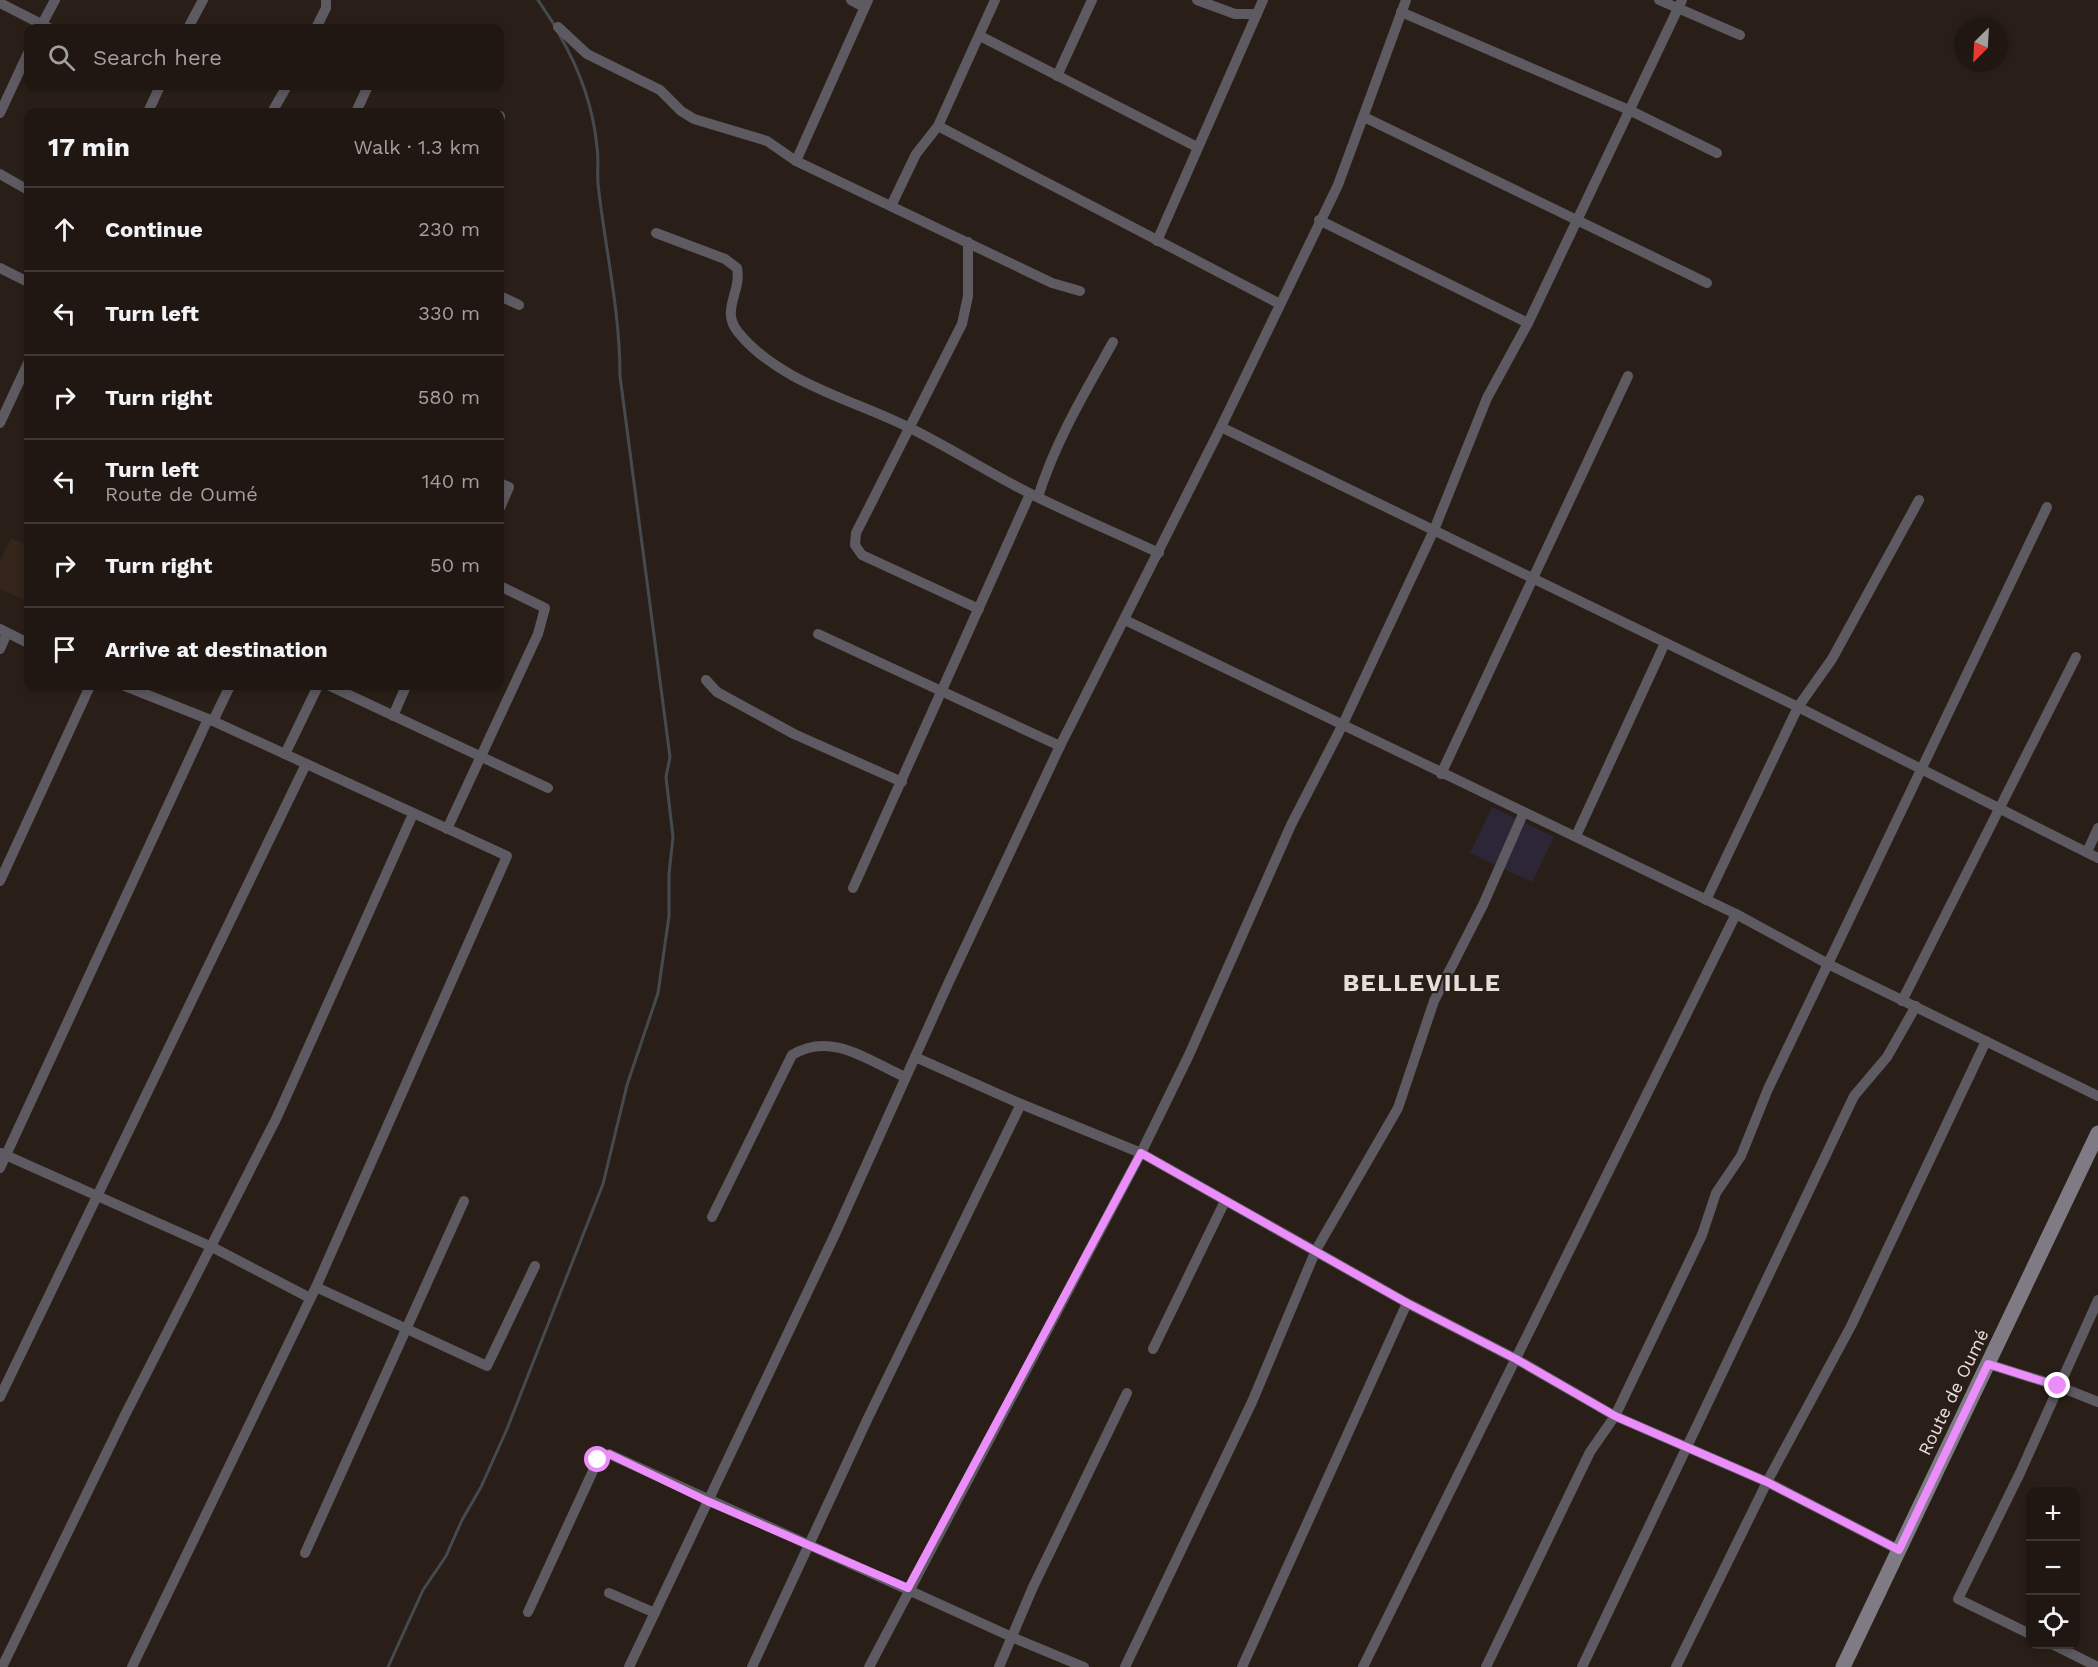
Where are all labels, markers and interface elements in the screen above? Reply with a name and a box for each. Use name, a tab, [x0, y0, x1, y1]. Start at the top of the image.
north arrow	[1954, 18, 2008, 72]
search box	[24, 24, 504, 90]
icon: search	[45, 41, 78, 74]
text: Search here	[93, 45, 222, 70]
text: 17 min	[48, 132, 130, 162]
text: Walk · 1.3 km	[353, 135, 480, 159]
icon: ahead	[48, 213, 81, 246]
text: Continue	[105, 217, 203, 242]
text: 230 m	[418, 217, 480, 241]
icon: left	[48, 297, 81, 330]
text: Turn left	[105, 301, 199, 326]
text: 330 m	[418, 301, 480, 325]
icon: right	[48, 381, 81, 414]
text: Turn right	[105, 385, 212, 410]
text: 580 m	[418, 385, 480, 409]
text: Turn left	[105, 457, 199, 482]
icon: left	[48, 465, 81, 498]
text: 140 m	[422, 469, 480, 493]
text: Route de Oumé	[105, 482, 258, 506]
icon: right	[48, 549, 81, 582]
text: Turn right	[105, 553, 212, 578]
text: 50 m	[430, 553, 480, 577]
icon: arrive	[48, 633, 81, 666]
text: Arrive at destination	[105, 637, 328, 662]
district label: BELLEVILLE	[1343, 969, 1501, 997]
street label: Route de Oumé	[1913, 1326, 1993, 1458]
route end	[2044, 1372, 2070, 1398]
route start	[584, 1446, 610, 1472]
map controls	[2026, 1487, 2080, 1649]
button: +	[2026, 1487, 2080, 1541]
button: −	[2026, 1541, 2080, 1595]
button: locate	[2026, 1595, 2080, 1649]

